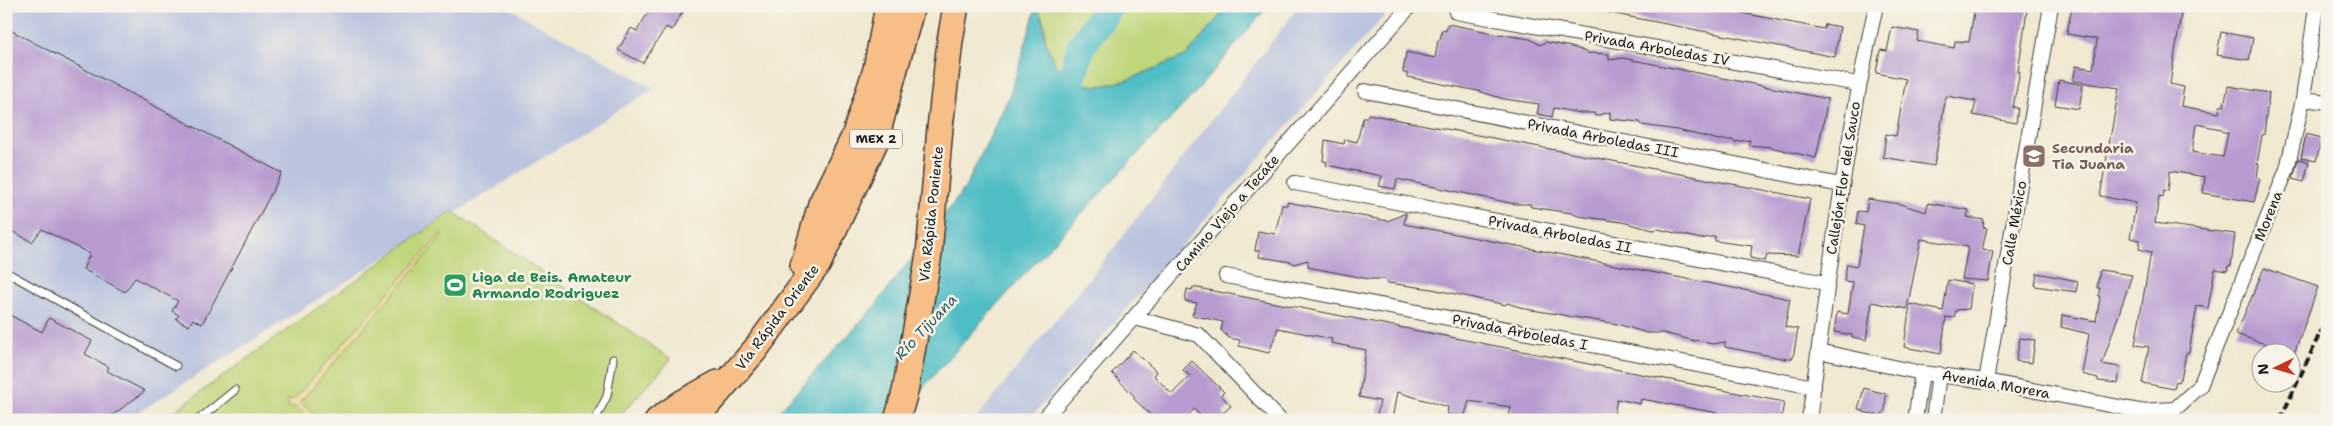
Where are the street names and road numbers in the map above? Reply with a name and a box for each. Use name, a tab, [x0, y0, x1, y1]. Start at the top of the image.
street label: Privada Arboledas IV	[1583, 26, 1732, 70]
street label: Callejón Flor del Sauco	[1822, 100, 1864, 256]
street label: Privada Arboledas III	[1526, 115, 1680, 162]
road number: MEX 2	[850, 130, 902, 148]
street label: Vía Rápida Poniente	[915, 145, 947, 283]
street label: Camino Viejo a Tecate	[1171, 151, 1283, 275]
street label: Calle México	[1998, 179, 2030, 267]
street label: Morena	[2250, 188, 2286, 244]
street label: Privada Arboledas II	[1487, 211, 1634, 257]
street label: Vía Rápida Oriente	[731, 260, 823, 374]
street label: Privada Arboledas I	[1451, 310, 1590, 354]
street label: Avenida Morera	[1941, 366, 2052, 402]

